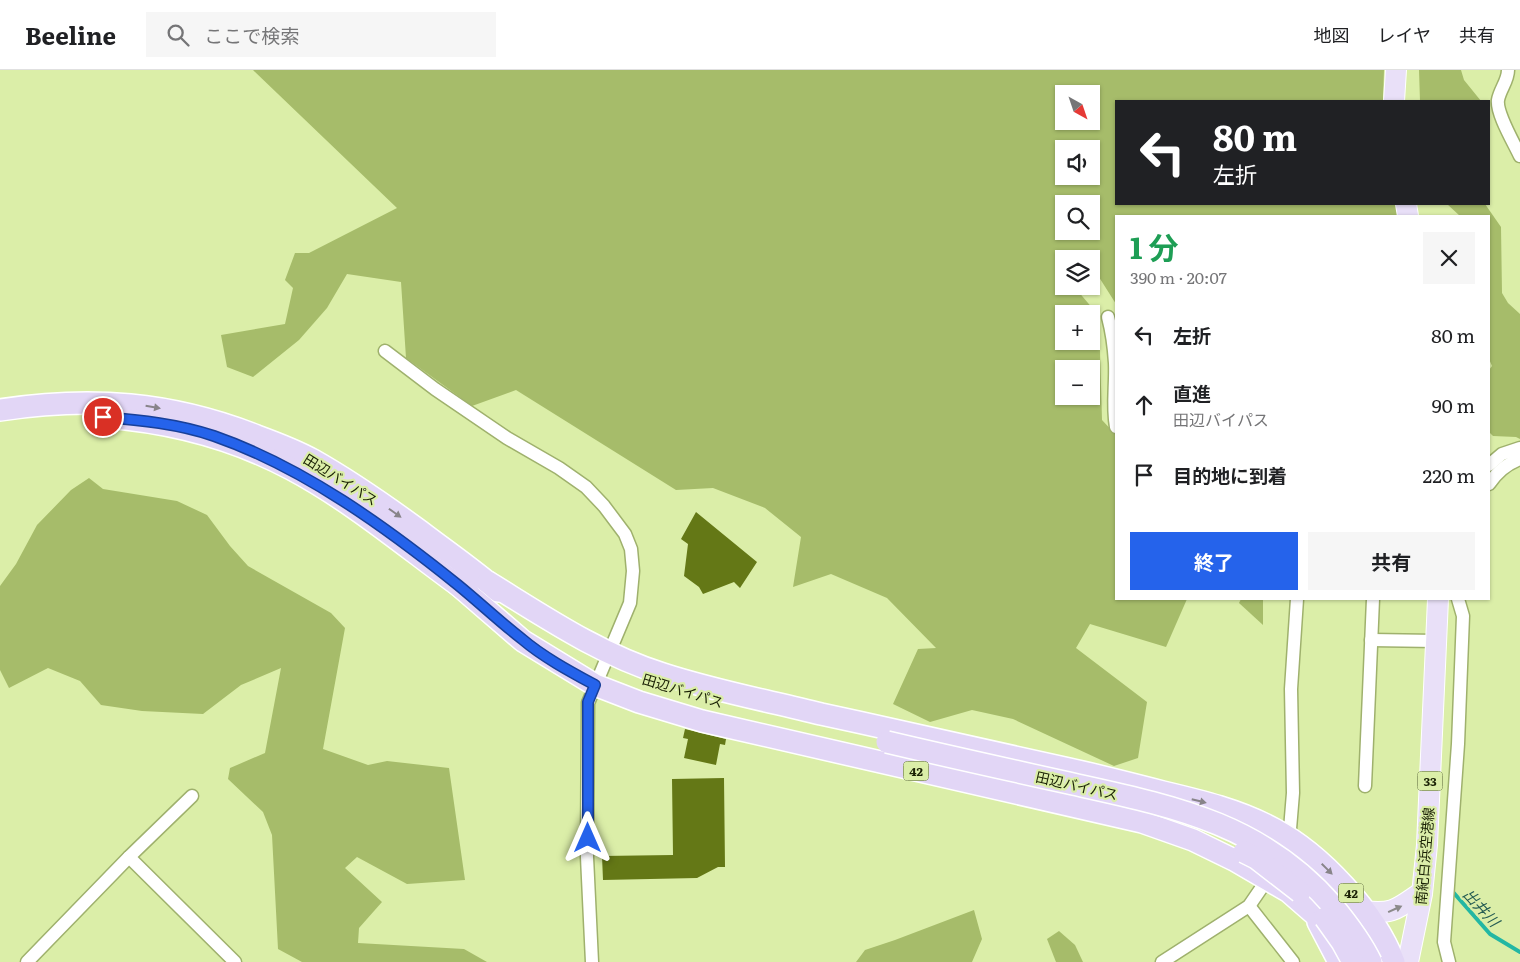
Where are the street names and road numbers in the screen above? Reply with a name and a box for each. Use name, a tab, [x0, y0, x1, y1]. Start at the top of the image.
street label: 田辺バイパス	[300, 448, 382, 510]
street label: 田辺バイパス	[640, 668, 726, 712]
road number: 42	[904, 761, 928, 780]
street label: 田辺バイパス	[1034, 766, 1120, 804]
road number: 33	[1418, 771, 1442, 790]
street label: 南紀白浜空港線	[1410, 806, 1438, 906]
road number: 42	[1338, 884, 1364, 902]

